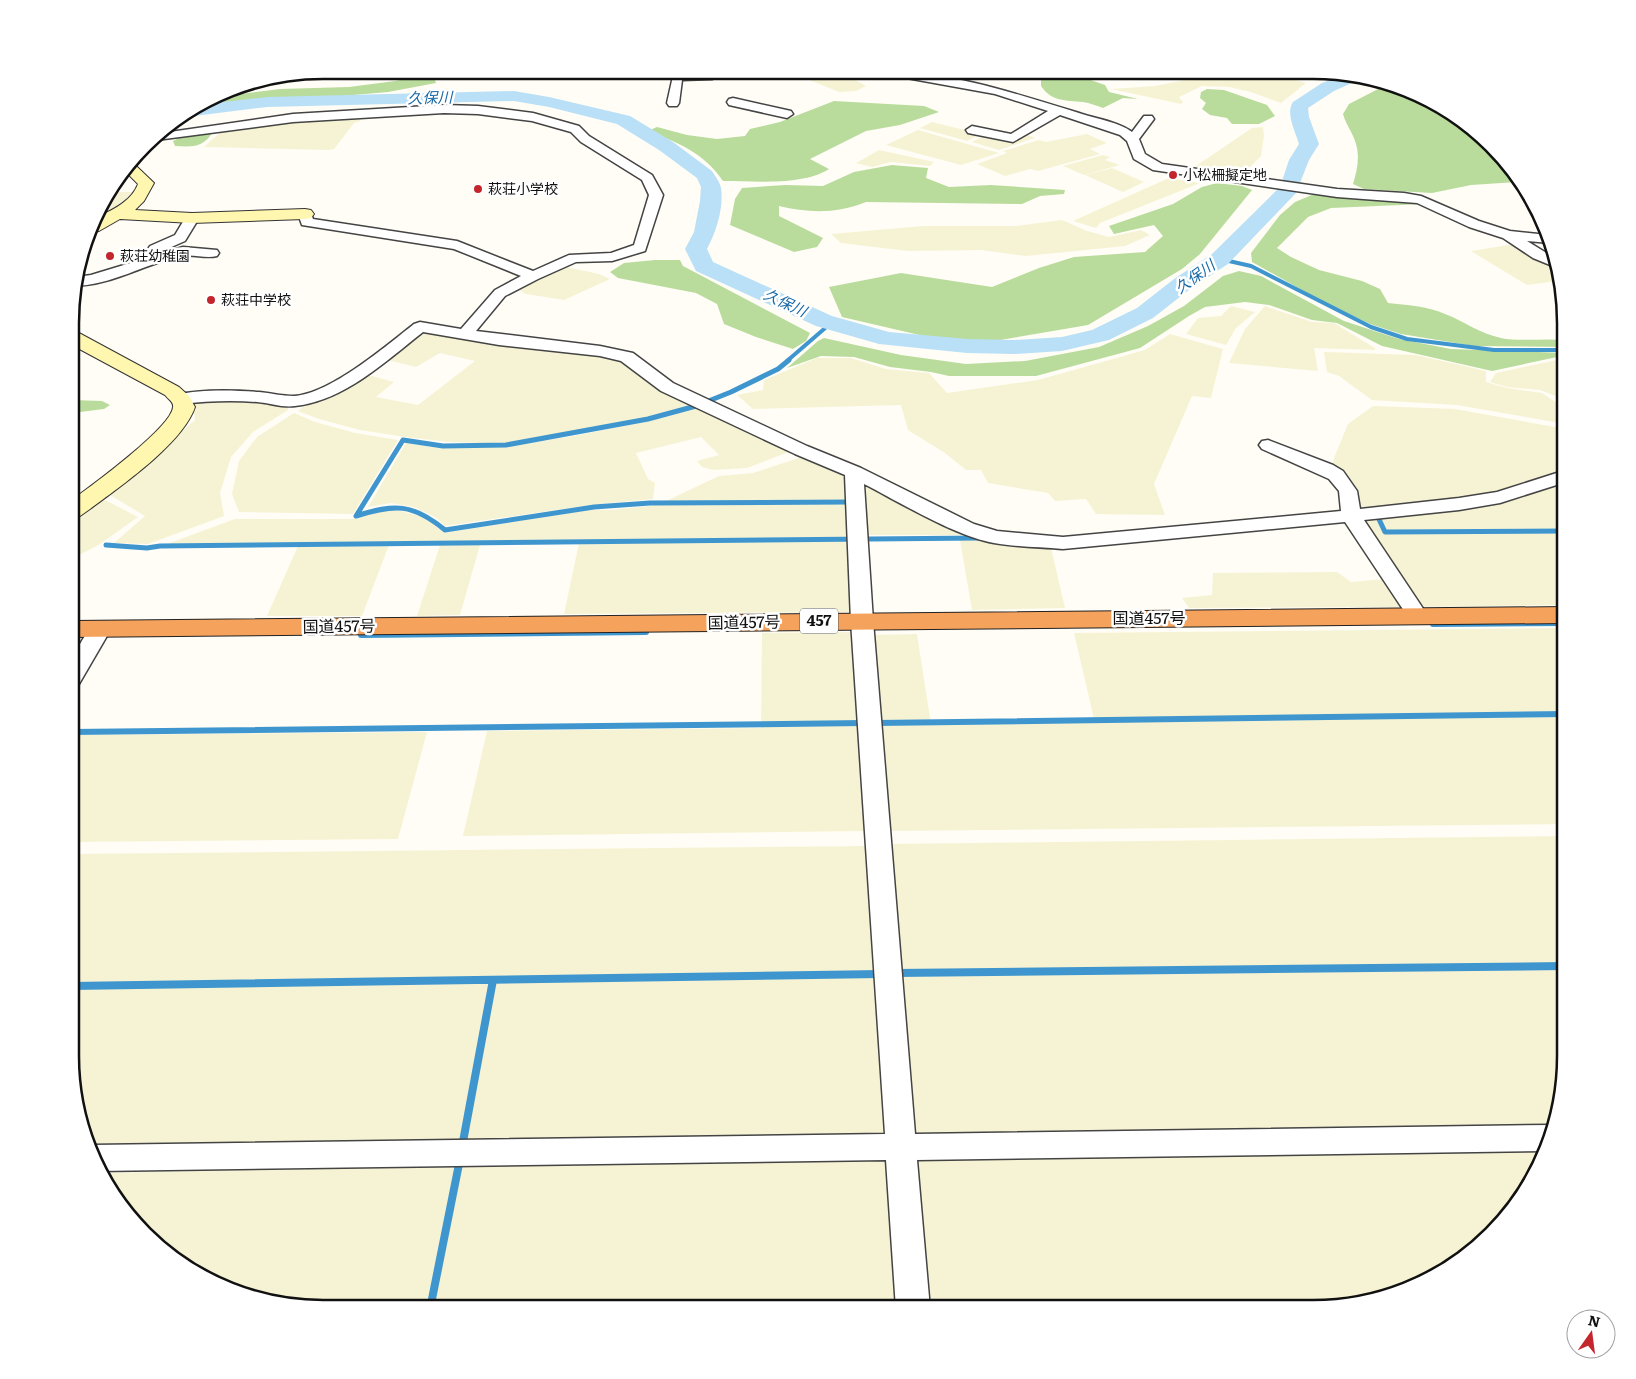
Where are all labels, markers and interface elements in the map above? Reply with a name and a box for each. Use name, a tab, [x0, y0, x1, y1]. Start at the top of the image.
water label: 久保川	[407, 85, 455, 108]
place label: 小松柵擬定地	[1183, 164, 1267, 184]
marker: 小松柵擬定地	[1167, 169, 1179, 181]
place label: 萩荘小学校	[488, 178, 558, 198]
marker: 萩荘小学校	[472, 183, 484, 195]
place label: 萩荘幼稚園	[120, 245, 190, 265]
marker: 萩荘幼稚園	[104, 250, 116, 262]
water label: 久保川	[1169, 252, 1221, 298]
water label: 久保川	[760, 282, 813, 322]
place label: 萩荘中学校	[221, 289, 291, 309]
marker: 萩荘中学校	[205, 294, 217, 306]
street label: 国道457号	[1113, 605, 1185, 629]
street label: 国道457号	[707, 608, 781, 634]
road number: 457	[800, 608, 838, 634]
street label: 国道457号	[302, 612, 376, 638]
north arrow	[1566, 1309, 1616, 1359]
text: N	[1586, 1309, 1603, 1332]

